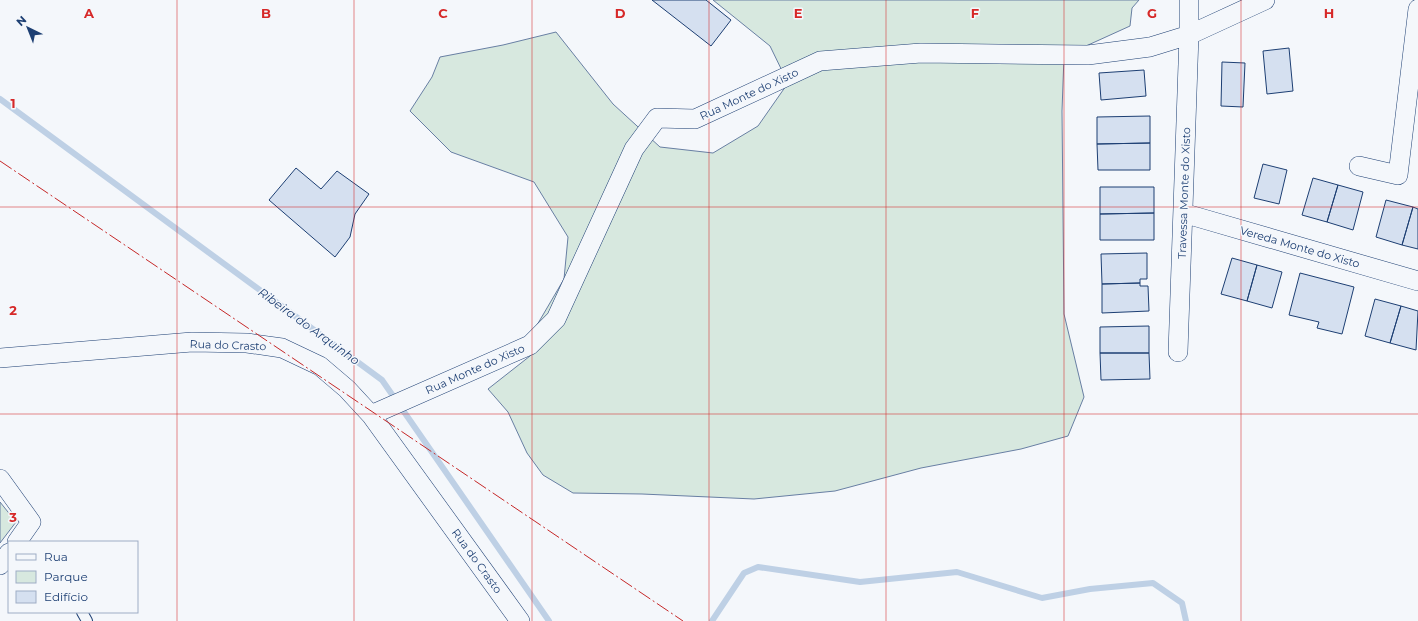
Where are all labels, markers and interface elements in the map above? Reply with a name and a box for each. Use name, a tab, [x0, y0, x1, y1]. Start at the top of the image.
text: A	[83, 5, 95, 21]
text: B	[261, 5, 271, 21]
text: C	[438, 5, 448, 21]
text: D	[615, 5, 626, 21]
text: E	[794, 5, 803, 21]
text: F	[971, 5, 979, 21]
text: G	[1147, 5, 1157, 21]
text: H	[1324, 5, 1334, 21]
north arrow	[8, 8, 48, 48]
text: N	[13, 13, 29, 29]
street label: Rua Monte do Xisto	[697, 65, 801, 123]
text: 1	[10, 95, 16, 111]
street label: Travessa Monte do Xisto	[1175, 127, 1193, 259]
street label: Vereda Monte do Xisto	[1238, 223, 1362, 271]
water label: Ribeira do Arquinho	[255, 284, 363, 368]
text: 2	[9, 302, 17, 318]
street label: Rua do Crasto	[189, 337, 267, 353]
street label: Rua Monte do Xisto	[423, 341, 527, 397]
text: 3	[8, 509, 17, 525]
street label: Rua do Crasto	[449, 526, 505, 596]
legend	[8, 541, 138, 613]
text: Rua	[44, 549, 68, 564]
text: Parque	[44, 569, 88, 584]
text: Edifício	[44, 589, 88, 604]

